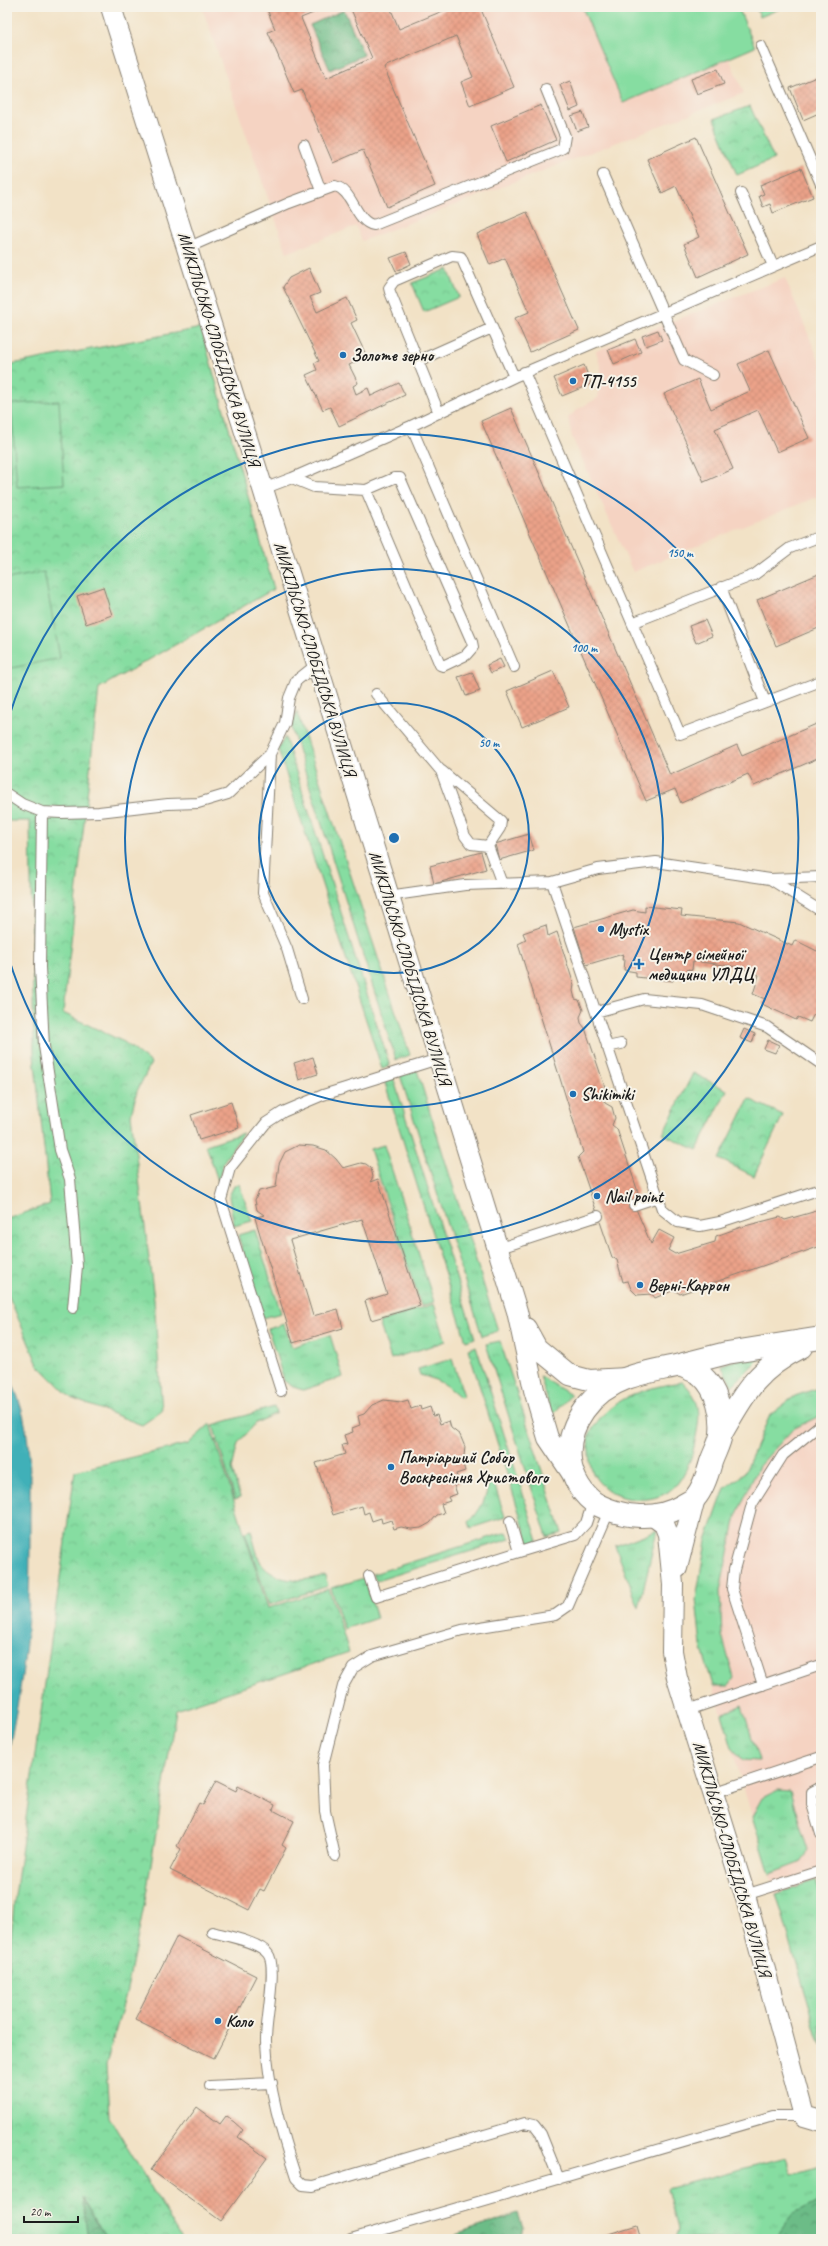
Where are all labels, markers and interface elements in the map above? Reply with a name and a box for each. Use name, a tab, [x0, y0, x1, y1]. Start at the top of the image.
street label: МИКІЛЬСЬКО-СЛОБІДСЬКА ВУЛИЦЯ	[173, 229, 265, 471]
place label: Золоте зерно	[351, 345, 435, 366]
marker: Золоте зерно	[338, 350, 348, 360]
place label: ТП-4155	[581, 371, 637, 392]
marker: ТП-4155	[568, 376, 578, 386]
street label: МИКІЛЬСЬКО-СЛОБІДСЬКА ВУЛИЦЯ	[269, 539, 361, 781]
text: 150 m	[667, 545, 694, 561]
text: 100 m	[571, 640, 598, 656]
text: 50 m	[479, 735, 500, 751]
centre of rings	[387, 831, 401, 845]
street label: МИКІЛЬСЬКО-СЛОБІДСЬКА ВУЛИЦЯ	[364, 848, 456, 1090]
place label: Mystix	[609, 919, 650, 940]
marker: Mystix	[596, 924, 606, 934]
place label: Центр сімейної медицини УЛДЦ	[648, 944, 756, 985]
marker: Центр сімейної медицини УЛДЦ	[633, 958, 645, 970]
place label: Shikimiki	[581, 1084, 636, 1105]
marker: Shikimiki	[568, 1089, 578, 1099]
place label: Nail point	[605, 1186, 665, 1207]
marker: Nail point	[592, 1191, 602, 1201]
place label: Верні-Каррон	[648, 1275, 730, 1296]
marker: Верні-Каррон	[635, 1280, 645, 1290]
place label: Патріарший Собор Воскресіння Христового	[399, 1447, 551, 1488]
marker: Патріарший Собор Воскресіння Христового	[386, 1462, 396, 1472]
street label: МИКІЛЬСЬКО-СЛОБІДСЬКА ВУЛИЦЯ	[688, 1739, 776, 1982]
place label: Коло	[226, 2011, 255, 2032]
marker: Коло	[213, 2016, 223, 2026]
scale bar	[24, 2198, 78, 2224]
text: 20 m	[30, 2204, 52, 2220]

